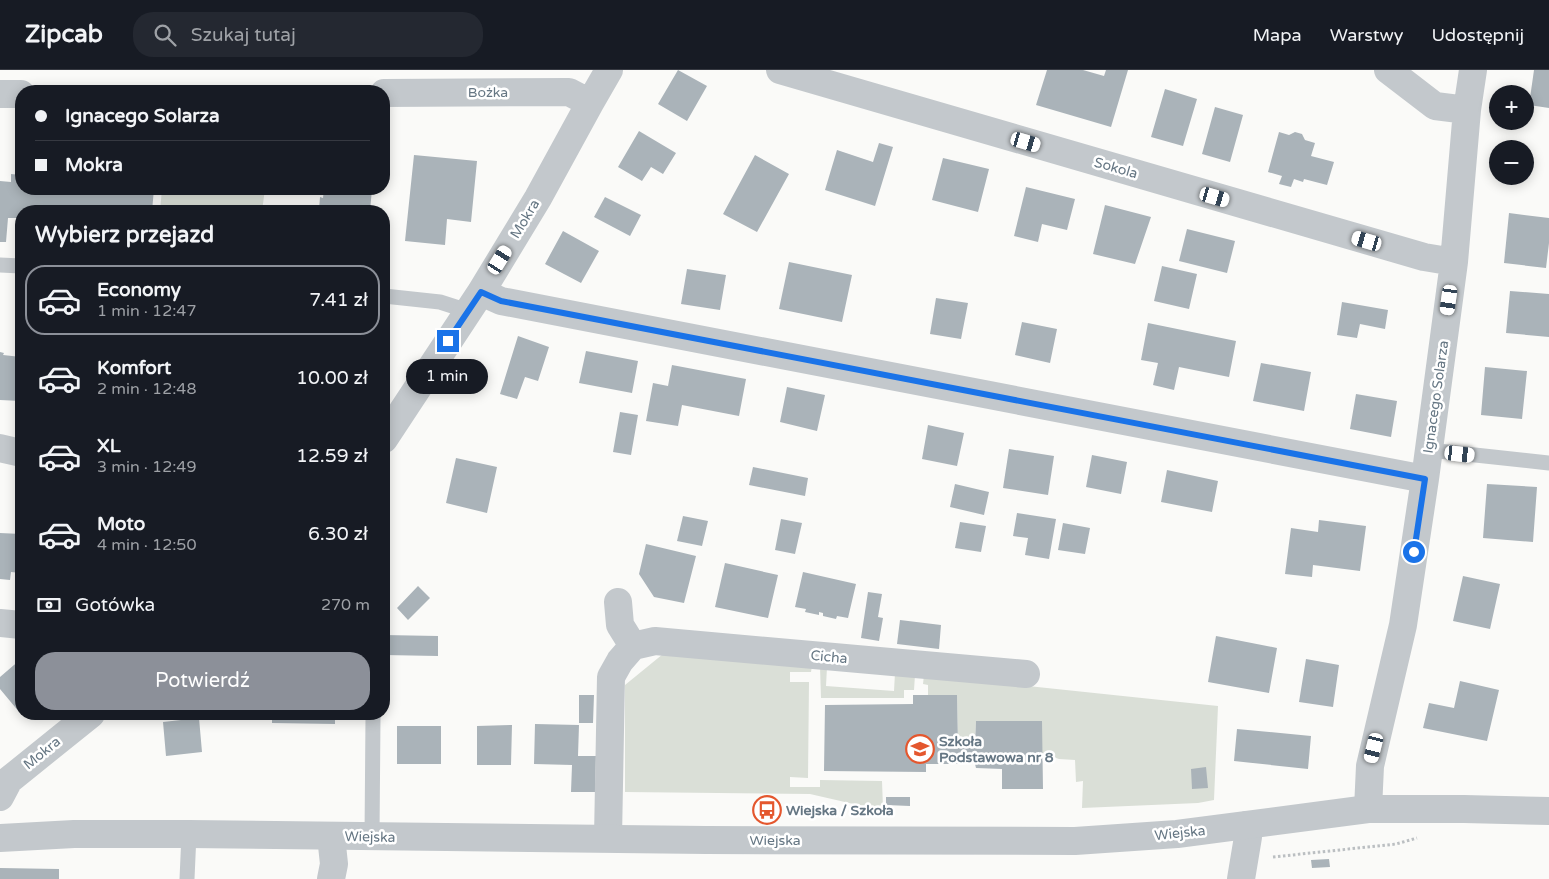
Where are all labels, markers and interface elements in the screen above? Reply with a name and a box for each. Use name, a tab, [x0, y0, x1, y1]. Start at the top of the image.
search box	[133, 12, 483, 57]
text: Zipcab	[25, 20, 103, 49]
icon: search	[151, 21, 179, 49]
text: Szukaj tutaj	[191, 24, 296, 46]
text: Mapa	[1253, 24, 1302, 46]
text: Warstwy	[1330, 24, 1403, 46]
text: Udostępnij	[1431, 24, 1524, 46]
street label: Bożka	[468, 84, 508, 101]
map controls	[1489, 85, 1534, 185]
button: +	[1489, 85, 1534, 130]
text: Ignacego Solarza	[65, 105, 220, 127]
car	[1009, 131, 1042, 153]
button: −	[1489, 140, 1534, 185]
text: Mokra	[65, 154, 123, 176]
street label: Sokola	[1092, 154, 1140, 182]
car	[1198, 186, 1231, 208]
street label: Mokra	[507, 196, 543, 242]
text: Wybierz przejazd	[35, 222, 214, 248]
car	[1350, 230, 1383, 252]
car	[485, 243, 514, 277]
icon: car	[37, 278, 82, 323]
text: Economy	[97, 279, 181, 301]
car	[1439, 284, 1458, 316]
text: 7.41 zł	[309, 289, 368, 311]
text: 1 min · 12:47	[97, 301, 196, 321]
route end	[437, 330, 459, 352]
street label: Ignacego Solarza	[1420, 339, 1452, 455]
icon: car	[37, 356, 82, 401]
text: Komfort	[97, 357, 171, 379]
callout: 1 min	[407, 358, 489, 394]
text: 1 min	[426, 366, 468, 386]
text: 10.00 zł	[296, 367, 368, 389]
text: 2 min · 12:48	[97, 379, 196, 399]
icon: car	[37, 434, 82, 479]
text: XL	[97, 435, 121, 457]
text: 12.59 zł	[296, 445, 368, 467]
car	[1444, 445, 1475, 463]
text: 3 min · 12:49	[97, 457, 196, 477]
icon: car	[37, 512, 82, 557]
text: Moto	[97, 513, 145, 535]
text: 6.30 zł	[308, 523, 368, 545]
text: 4 min · 12:50	[97, 535, 196, 555]
route start	[1403, 541, 1425, 563]
icon: cash	[35, 591, 63, 619]
text: Gotówka	[75, 594, 155, 616]
text: 270 m	[321, 595, 370, 615]
street label: Cicha	[810, 647, 848, 667]
button: Potwierdź	[35, 652, 370, 710]
car	[1363, 732, 1384, 764]
street label: Mokra	[20, 733, 64, 773]
place label: Szkoła Podstawowa nr 8	[939, 733, 1054, 766]
school or university icon: Szkoła Podstawowa nr 8	[905, 734, 935, 764]
bus stop icon: Wiejska / Szkoła	[752, 795, 782, 825]
place label: Wiejska / Szkoła	[786, 802, 894, 819]
street label: Wiejska	[1154, 822, 1206, 844]
street label: Wiejska	[344, 828, 396, 846]
street label: Wiejska	[749, 832, 801, 849]

